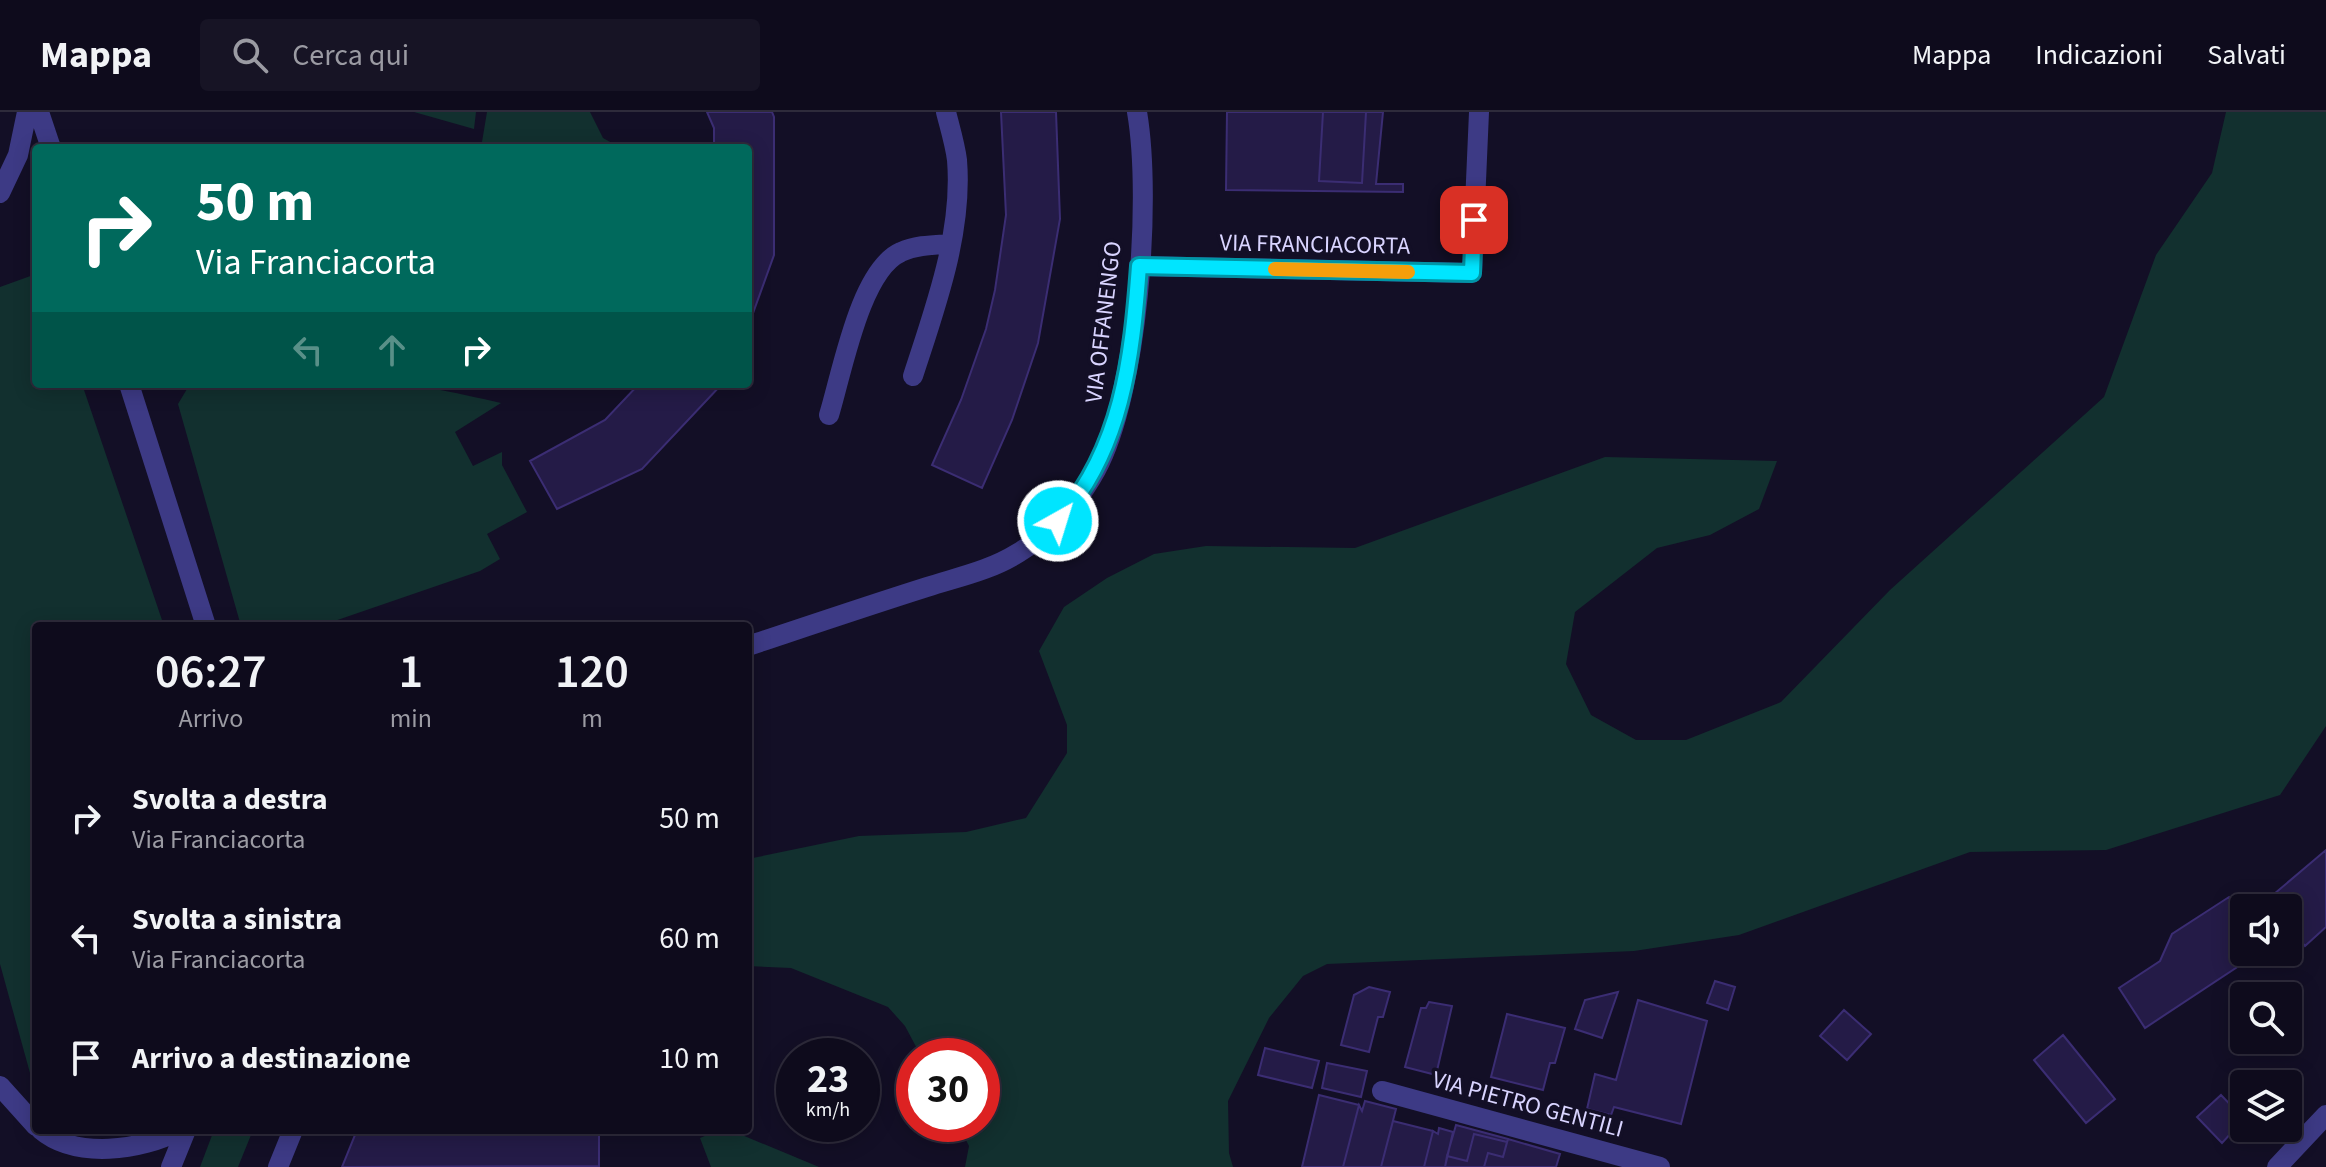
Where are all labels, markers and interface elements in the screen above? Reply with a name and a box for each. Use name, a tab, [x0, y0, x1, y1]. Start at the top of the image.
search box	[200, 19, 760, 91]
text: Mappa	[40, 28, 152, 82]
icon: search	[228, 33, 272, 77]
text: Cerca qui	[292, 34, 409, 77]
text: Mappa	[1912, 35, 1991, 75]
text: Indicazioni	[2035, 35, 2163, 75]
text: Salvati	[2207, 35, 2286, 75]
text: 50 m	[196, 163, 314, 242]
icon: right	[64, 176, 168, 280]
pin	[1440, 186, 1508, 254]
icon: arrive	[1452, 198, 1496, 242]
street label: VIA FRANCIACORTA	[1219, 225, 1411, 264]
text: Via Franciacorta	[196, 237, 436, 288]
street label: VIA OFFANENGO	[1076, 239, 1131, 405]
icon: left	[286, 328, 330, 372]
icon: ahead	[370, 328, 414, 372]
icon: right	[454, 328, 498, 372]
position arrow	[1016, 479, 1100, 563]
text: 06:27	[155, 638, 267, 706]
text: 1	[399, 638, 423, 706]
text: 120	[555, 638, 629, 706]
text: Arrivo	[179, 700, 243, 737]
text: min	[390, 700, 432, 737]
text: m	[581, 700, 603, 737]
text: Svolta a destra	[132, 778, 328, 821]
icon: right	[64, 796, 108, 840]
text: 50 m	[659, 797, 720, 840]
text: Via Franciacorta	[132, 821, 305, 858]
map controls	[2230, 894, 2302, 1142]
button: sound	[2230, 894, 2302, 966]
text: Svolta a sinistra	[132, 898, 342, 941]
icon: left	[64, 916, 108, 960]
text: 60 m	[659, 917, 720, 960]
text: Via Franciacorta	[132, 941, 305, 978]
button: search	[2230, 982, 2302, 1054]
icon: arrive	[64, 1036, 108, 1080]
text: Arrivo a destinazione	[132, 1037, 411, 1080]
text: 10 m	[659, 1037, 720, 1080]
speed limit sign: 30	[896, 1038, 1000, 1142]
text: 23	[807, 1051, 849, 1108]
street label: VIA PIETRO GENTILI	[1428, 1062, 1627, 1147]
button: layers	[2230, 1070, 2302, 1142]
text: km/h	[806, 1096, 850, 1124]

